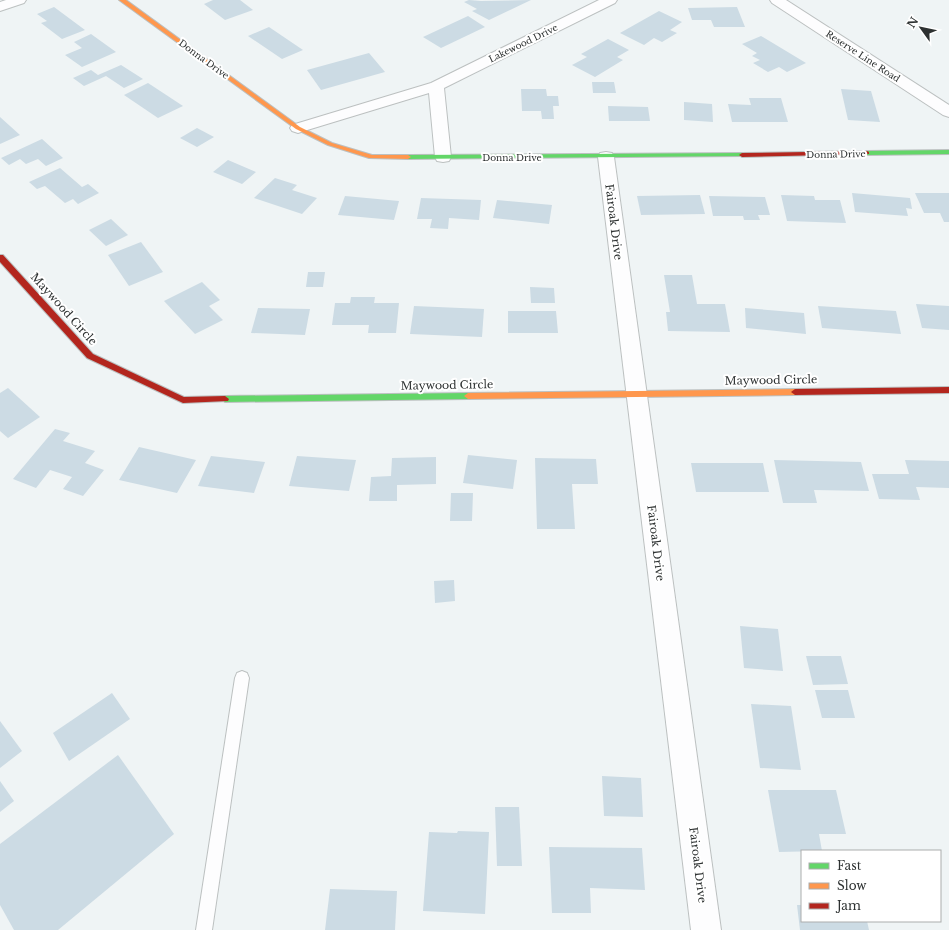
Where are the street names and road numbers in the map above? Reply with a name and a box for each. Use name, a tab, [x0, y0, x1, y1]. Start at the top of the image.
street label: Lakewood Drive	[487, 22, 559, 64]
street label: Reserve Line Road	[824, 28, 902, 84]
street label: Donna Drive	[177, 37, 231, 81]
street label: Donna Drive	[806, 148, 866, 160]
street label: Donna Drive	[482, 152, 542, 163]
street label: Fairoak Drive	[602, 183, 626, 261]
street label: Maywood Circle	[28, 270, 100, 348]
street label: Maywood Circle	[725, 372, 817, 388]
street label: Maywood Circle	[401, 377, 493, 393]
street label: Fairoak Drive	[644, 504, 668, 582]
street label: Fairoak Drive	[686, 826, 710, 904]

